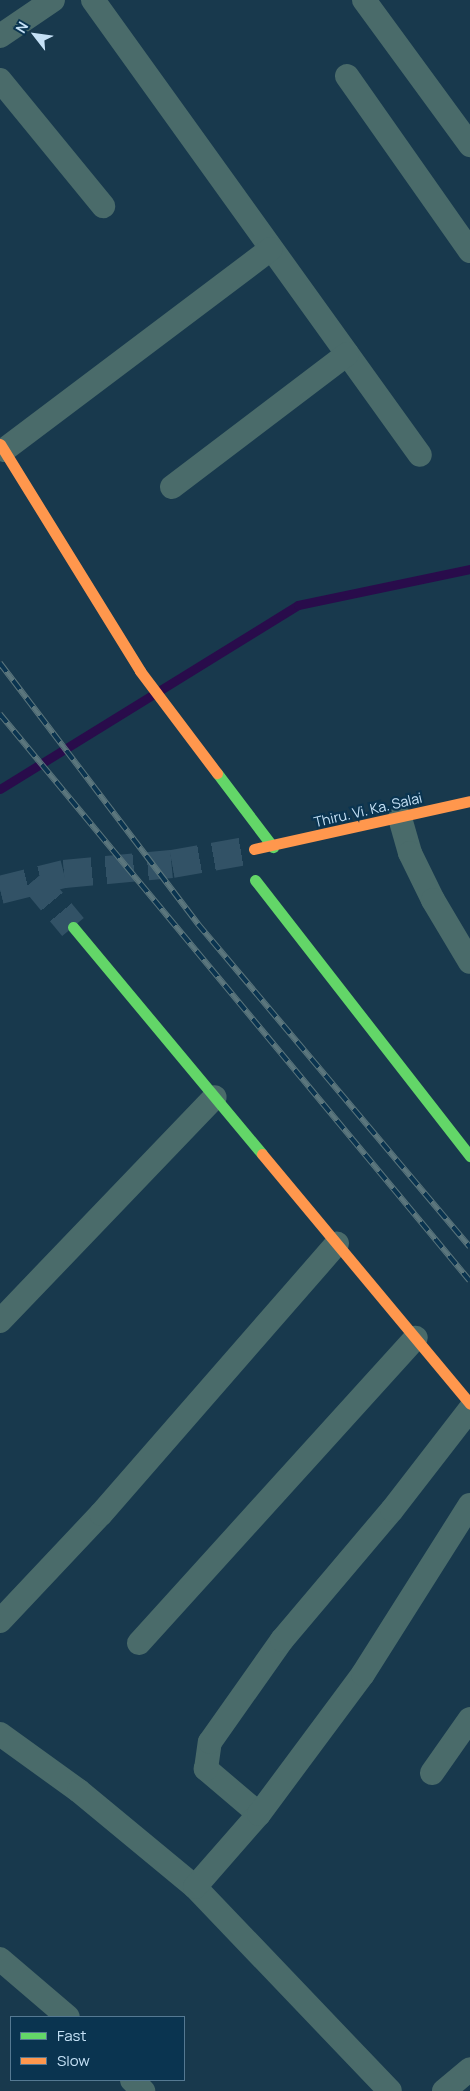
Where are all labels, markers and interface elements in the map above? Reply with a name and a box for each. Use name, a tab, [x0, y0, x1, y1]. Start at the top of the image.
north arrow	[10, 10, 60, 60]
text: N	[11, 18, 32, 36]
street label: Thiru. Vi. Ka. Salai	[312, 789, 424, 831]
legend	[10, 2016, 185, 2081]
text: Fast	[57, 2025, 86, 2046]
text: Slow	[57, 2050, 90, 2071]

